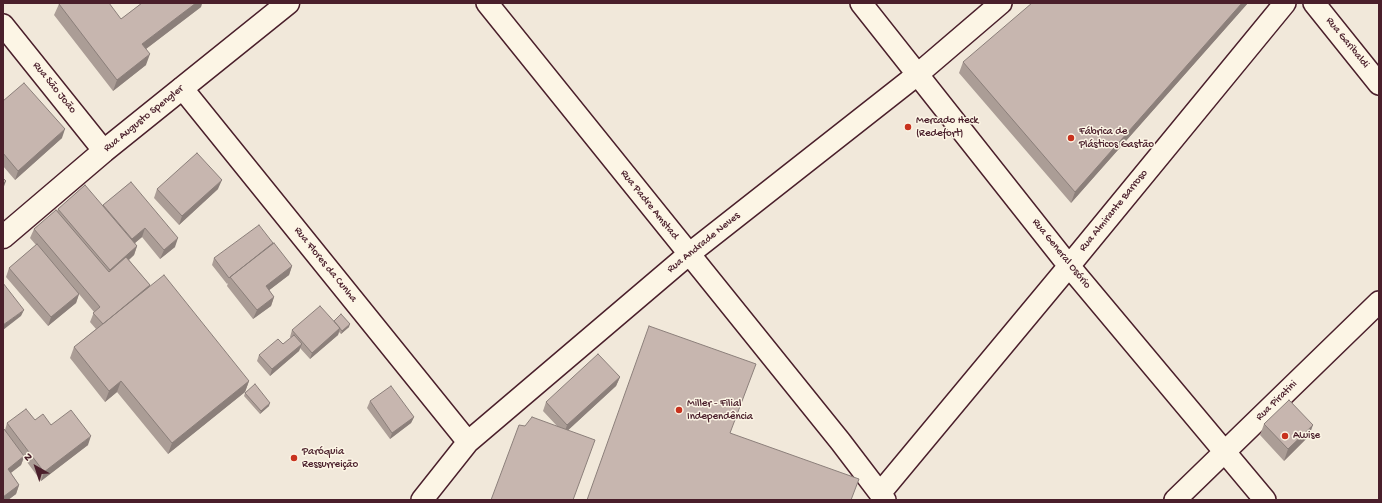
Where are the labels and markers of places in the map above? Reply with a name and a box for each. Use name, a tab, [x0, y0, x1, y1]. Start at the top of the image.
place label: Mercado Heck (Redefort)	[916, 114, 978, 140]
marker: Mercado Heck (Redefort)	[903, 122, 913, 132]
place label: Fábrica de Plásticos Gastão	[1079, 125, 1154, 151]
marker: Fábrica de Plásticos Gastão	[1066, 133, 1076, 143]
place label: Miller - Filial Independência	[687, 397, 753, 423]
marker: Miller - Filial Independência	[674, 405, 684, 415]
place label: Awise	[1293, 429, 1320, 443]
marker: Awise	[1280, 431, 1290, 441]
place label: Paróquia Ressurreição	[302, 445, 358, 471]
marker: Paróquia Ressurreição	[289, 453, 299, 463]

